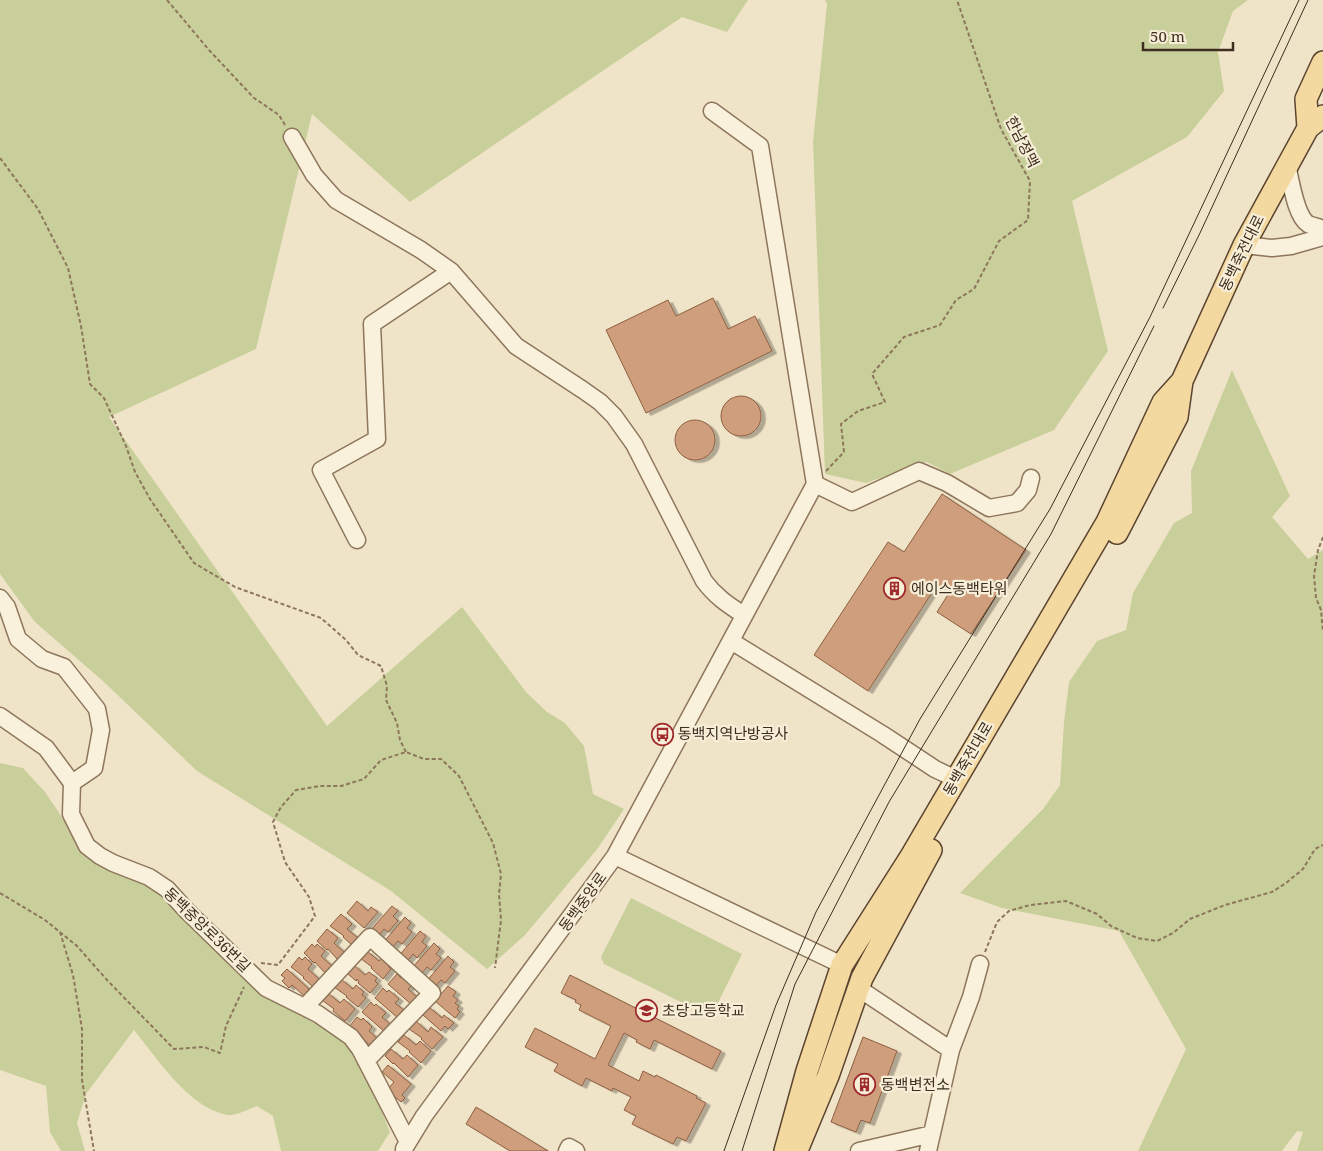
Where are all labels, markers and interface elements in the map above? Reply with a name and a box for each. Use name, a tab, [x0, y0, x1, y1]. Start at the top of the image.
scale bar	[1143, 20, 1233, 52]
text: 50 m	[1150, 26, 1185, 46]
street label: 한남정맥	[1001, 112, 1044, 171]
street label: 동백죽전대로	[1214, 211, 1268, 294]
building icon: 에이스동백타워	[883, 577, 907, 601]
place label: 에이스동백타워	[911, 578, 1008, 598]
street label: 동백죽전대로	[938, 718, 996, 799]
bus stop icon: 동백지역난방공사	[650, 722, 674, 746]
place label: 동백지역난방공사	[678, 723, 789, 743]
street label: 동백중앙로	[554, 868, 611, 935]
street label: 동백중앙로36번길	[160, 883, 255, 976]
school or university icon: 초당고등학교	[634, 999, 658, 1023]
place label: 초당고등학교	[662, 1000, 745, 1020]
building icon: 동백변전소	[853, 1073, 877, 1097]
place label: 동백변전소	[881, 1074, 950, 1094]

